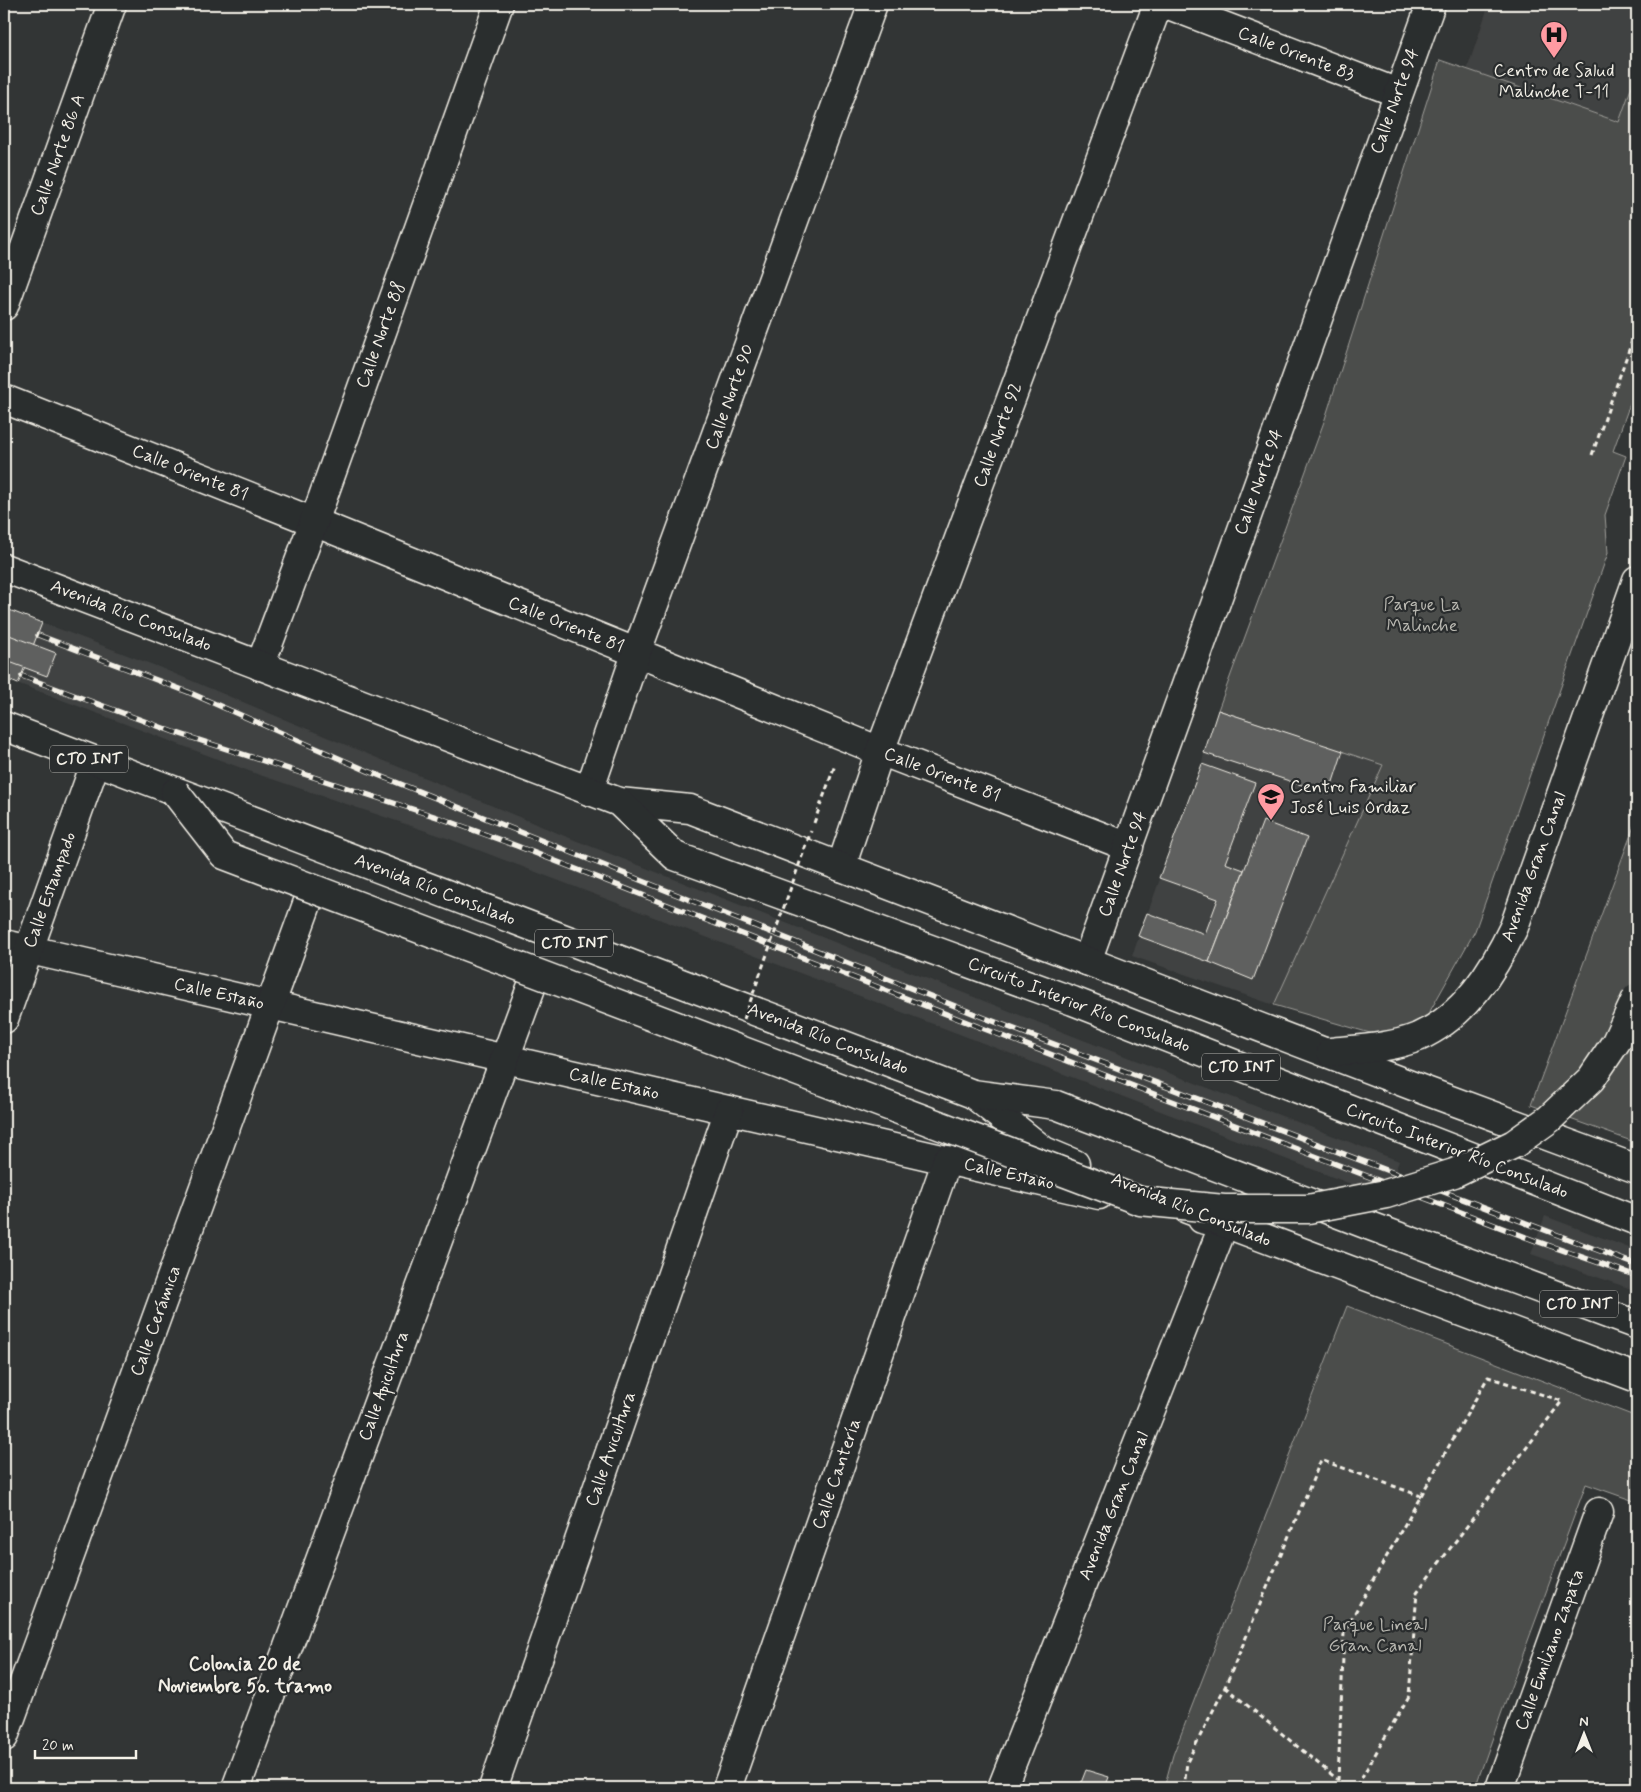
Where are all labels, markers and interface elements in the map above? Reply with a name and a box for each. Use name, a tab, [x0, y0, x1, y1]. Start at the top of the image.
hospital icon: Centro de Salud Malinche T-11	[1539, 20, 1569, 59]
street label: Calle Oriente 83	[1234, 21, 1358, 87]
street label: Calle Norte 94	[1365, 44, 1425, 157]
place label: Centro de Salud Malinche T-11	[1493, 59, 1615, 104]
street label: Calle Norte 86 A	[25, 91, 91, 219]
street label: Calle Norte 88	[351, 278, 411, 392]
street label: Calle Norte 90	[700, 341, 760, 453]
street label: Calle Norte 92	[968, 379, 1028, 491]
street label: Calle Norte 94	[1229, 425, 1289, 538]
street label: Calle Oriente 81	[128, 439, 252, 507]
street label: Avenida Río Consulado	[47, 574, 215, 658]
street label: Calle Oriente 81	[504, 591, 628, 659]
park label: Parque La Malinche	[1383, 593, 1461, 638]
street label: Calle Oriente 81	[880, 742, 1004, 808]
road number: CTO INT	[50, 746, 128, 772]
place label: Centro Familiar José Luis Ordaz	[1290, 775, 1417, 820]
school or university icon: Centro Familiar José Luis Ordaz	[1256, 782, 1286, 821]
street label: Avenida Gran Canal	[1496, 789, 1572, 945]
street label: Calle Norte 94	[1093, 807, 1153, 920]
street label: Calle Estampado	[18, 829, 82, 951]
street label: Avenida Río Consulado	[351, 848, 519, 932]
road number: CTO INT	[535, 930, 613, 956]
street label: Circuito Interior Río Consulado	[964, 951, 1194, 1059]
street label: Calle Estaño	[171, 972, 267, 1016]
street label: Avenida Río Consulado	[744, 997, 912, 1081]
road number: CTO INT	[1202, 1054, 1280, 1080]
street label: Calle Estaño	[566, 1062, 662, 1106]
street label: Circuito Interior Río Consulado	[1342, 1097, 1572, 1205]
street label: Calle Estaño	[961, 1152, 1057, 1196]
street label: Avenida Río Consulado	[1107, 1167, 1275, 1253]
street label: Calle Cerámica	[125, 1262, 187, 1380]
road number: CTO INT	[1540, 1290, 1618, 1318]
street label: Calle Apicultura	[353, 1328, 416, 1445]
street label: Calle Avicultura	[580, 1388, 642, 1510]
street label: Calle Cantería	[807, 1415, 867, 1533]
street label: Avenida Gran Canal	[1073, 1428, 1155, 1584]
street label: Calle Emiliano Zapata	[1510, 1566, 1590, 1734]
park label: Parque Lineal Gran Canal	[1323, 1613, 1427, 1658]
district label: Colonia 20 de Noviembre 5o. tramo	[158, 1652, 332, 1699]
north arrow	[1558, 1710, 1608, 1760]
text: N	[1579, 1713, 1589, 1731]
scale bar	[35, 1727, 136, 1759]
text: 20 m	[42, 1736, 74, 1756]

